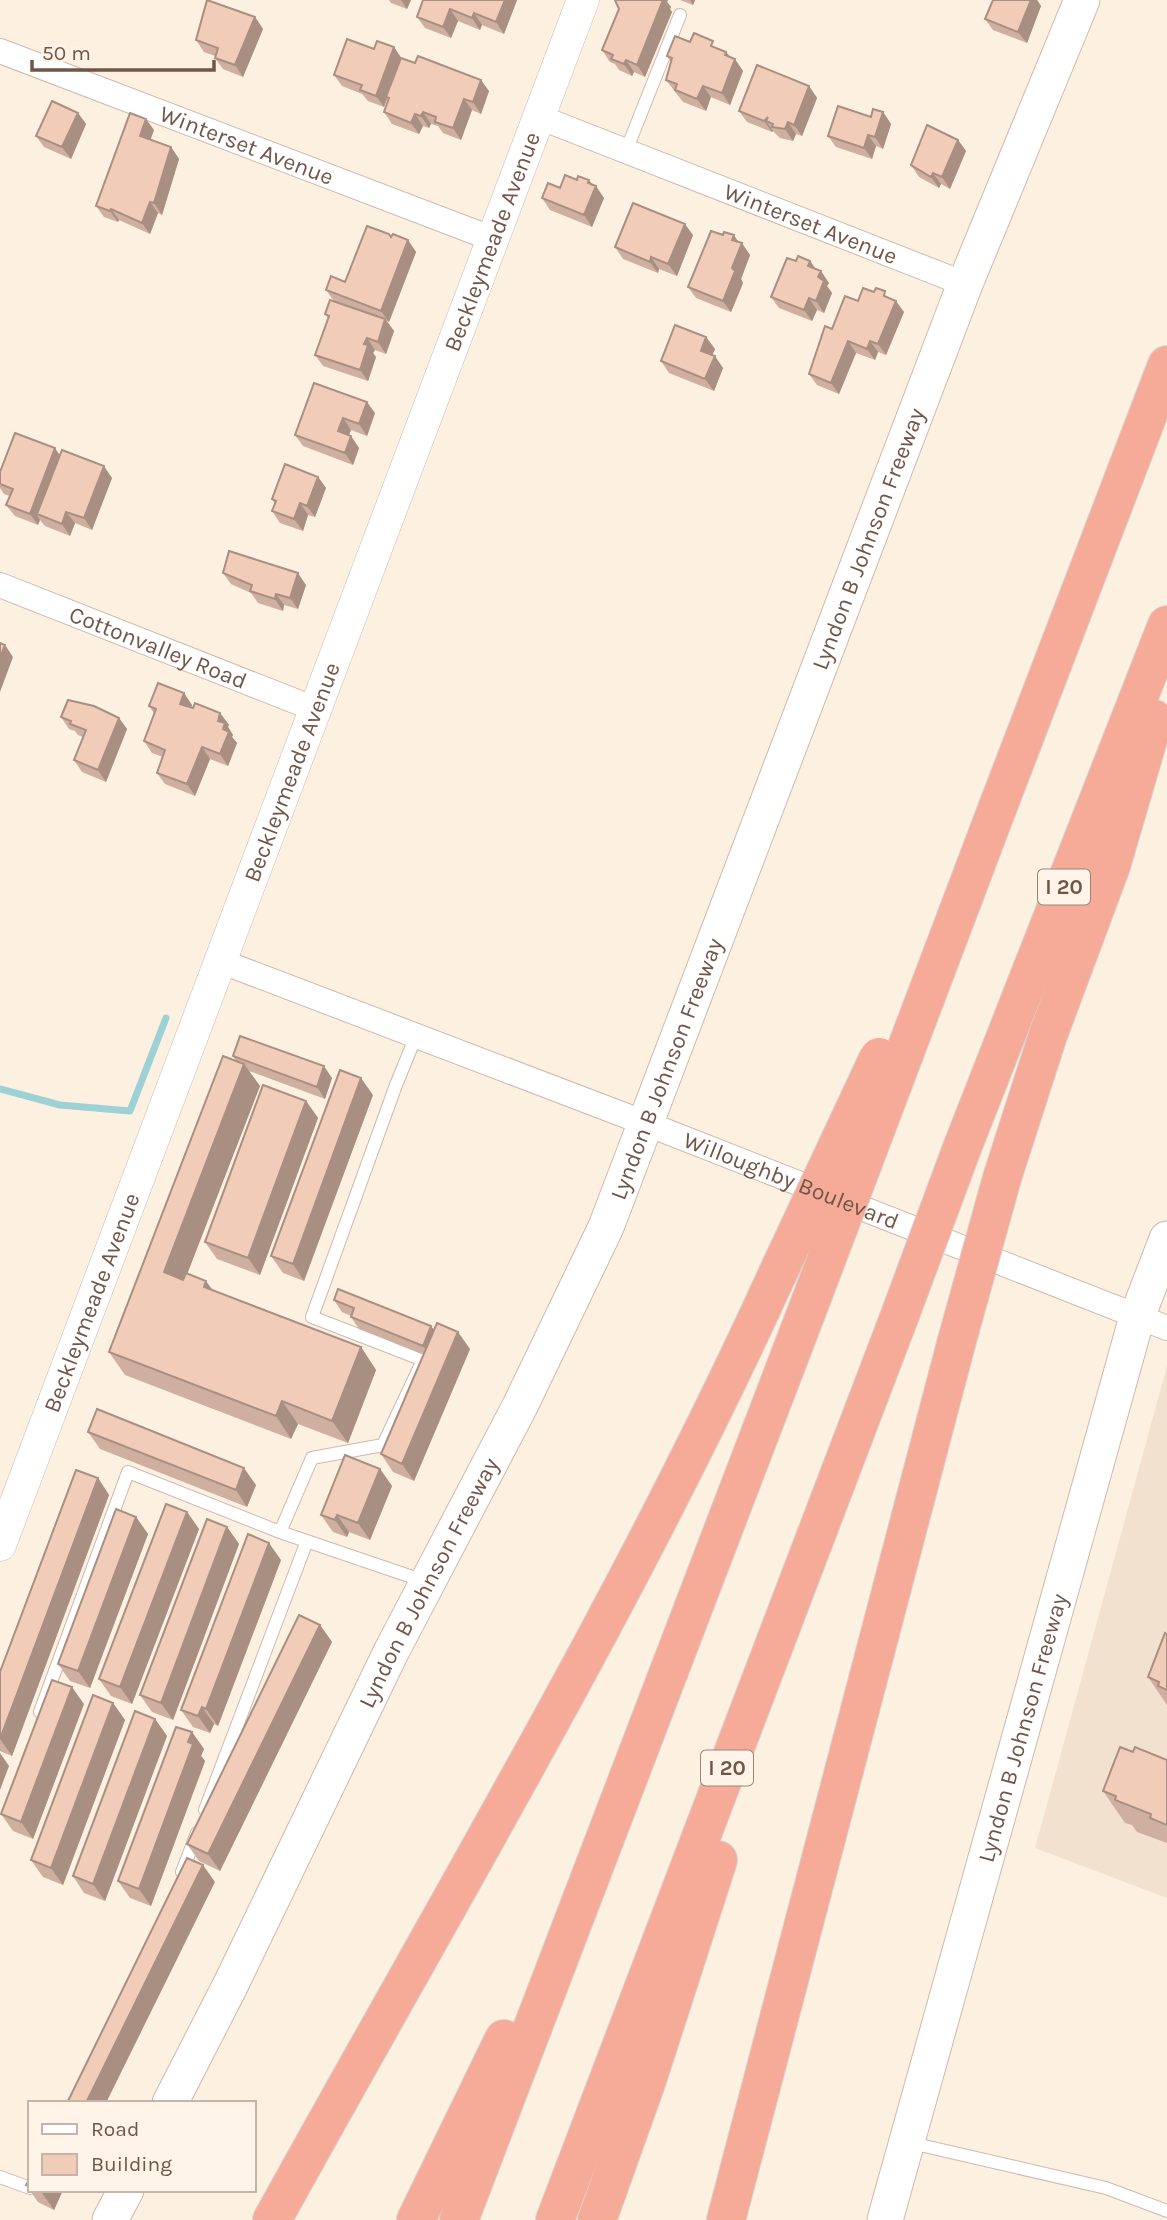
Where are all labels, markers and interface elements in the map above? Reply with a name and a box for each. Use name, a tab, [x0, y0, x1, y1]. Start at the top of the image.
scale bar	[32, 28, 214, 72]
text: 50 m	[42, 41, 91, 65]
street label: Winterset Avenue	[156, 100, 337, 190]
street label: Beckleymeade Avenue	[438, 128, 545, 355]
street label: Winterset Avenue	[720, 177, 901, 270]
street label: Lyndon B Johnson Freeway	[806, 404, 930, 673]
street label: Cottonvalley Road	[65, 600, 251, 694]
street label: Beckleymeade Avenue	[238, 659, 345, 886]
road number: I 20	[1038, 870, 1090, 904]
street label: Lyndon B Johnson Freeway	[604, 934, 728, 1203]
street label: Willoughby Boulevard	[680, 1126, 903, 1235]
street label: Beckleymeade Avenue	[38, 1189, 145, 1416]
street label: Lyndon B Johnson Freeway	[353, 1453, 504, 1712]
street label: Lyndon B Johnson Freeway	[972, 1590, 1073, 1865]
road number: I 20	[701, 1750, 753, 1786]
legend	[28, 2101, 256, 2192]
text: Road	[91, 2117, 139, 2141]
text: Building	[91, 2152, 172, 2176]

